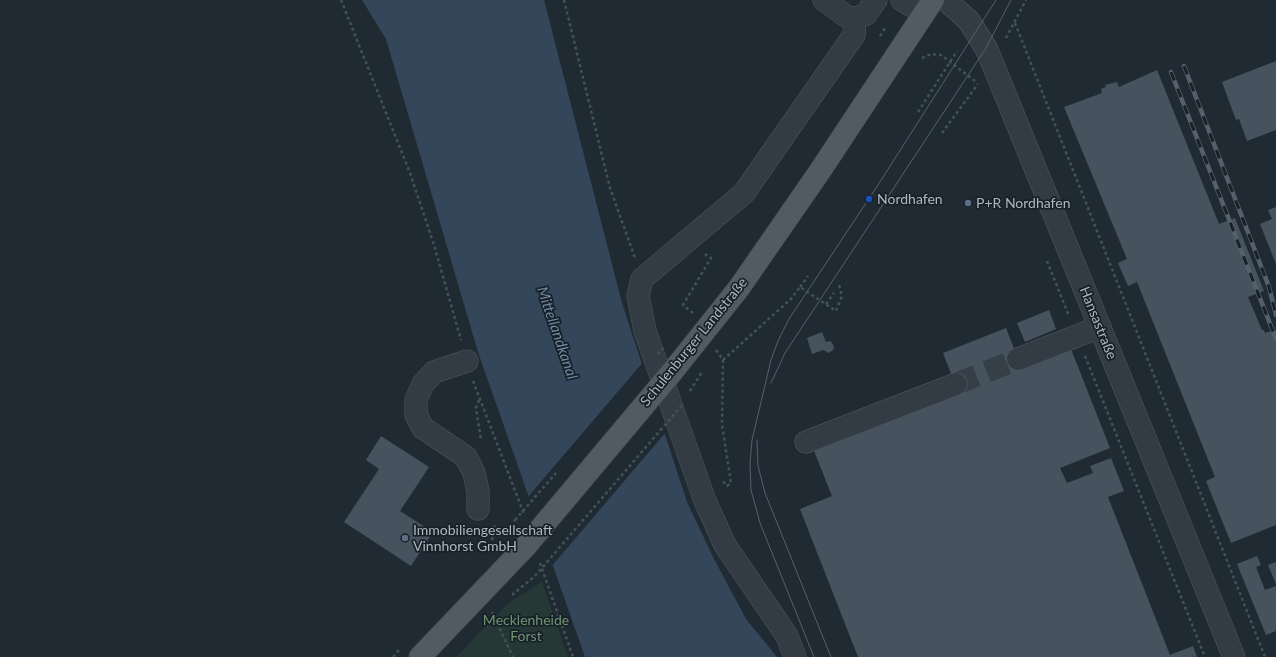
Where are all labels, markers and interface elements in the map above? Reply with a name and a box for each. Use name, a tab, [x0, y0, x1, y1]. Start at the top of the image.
place label: Nordhafen	[877, 191, 943, 207]
marker: Nordhafen	[864, 194, 874, 204]
place label: P+R Nordhafen	[976, 195, 1070, 211]
marker: P+R Nordhafen	[963, 198, 973, 208]
street label: Schulenburger Landstraße	[637, 274, 751, 410]
water label: Mittellandkanal	[533, 284, 581, 382]
street label: Hansastraße	[1076, 284, 1120, 362]
place label: Immobiliengesellschaft Vinnhorst GmbH	[413, 522, 552, 554]
marker: Immobiliengesellschaft Vinnhorst GmbH	[400, 533, 410, 543]
park label: Mecklenheide Forst	[483, 612, 569, 644]

